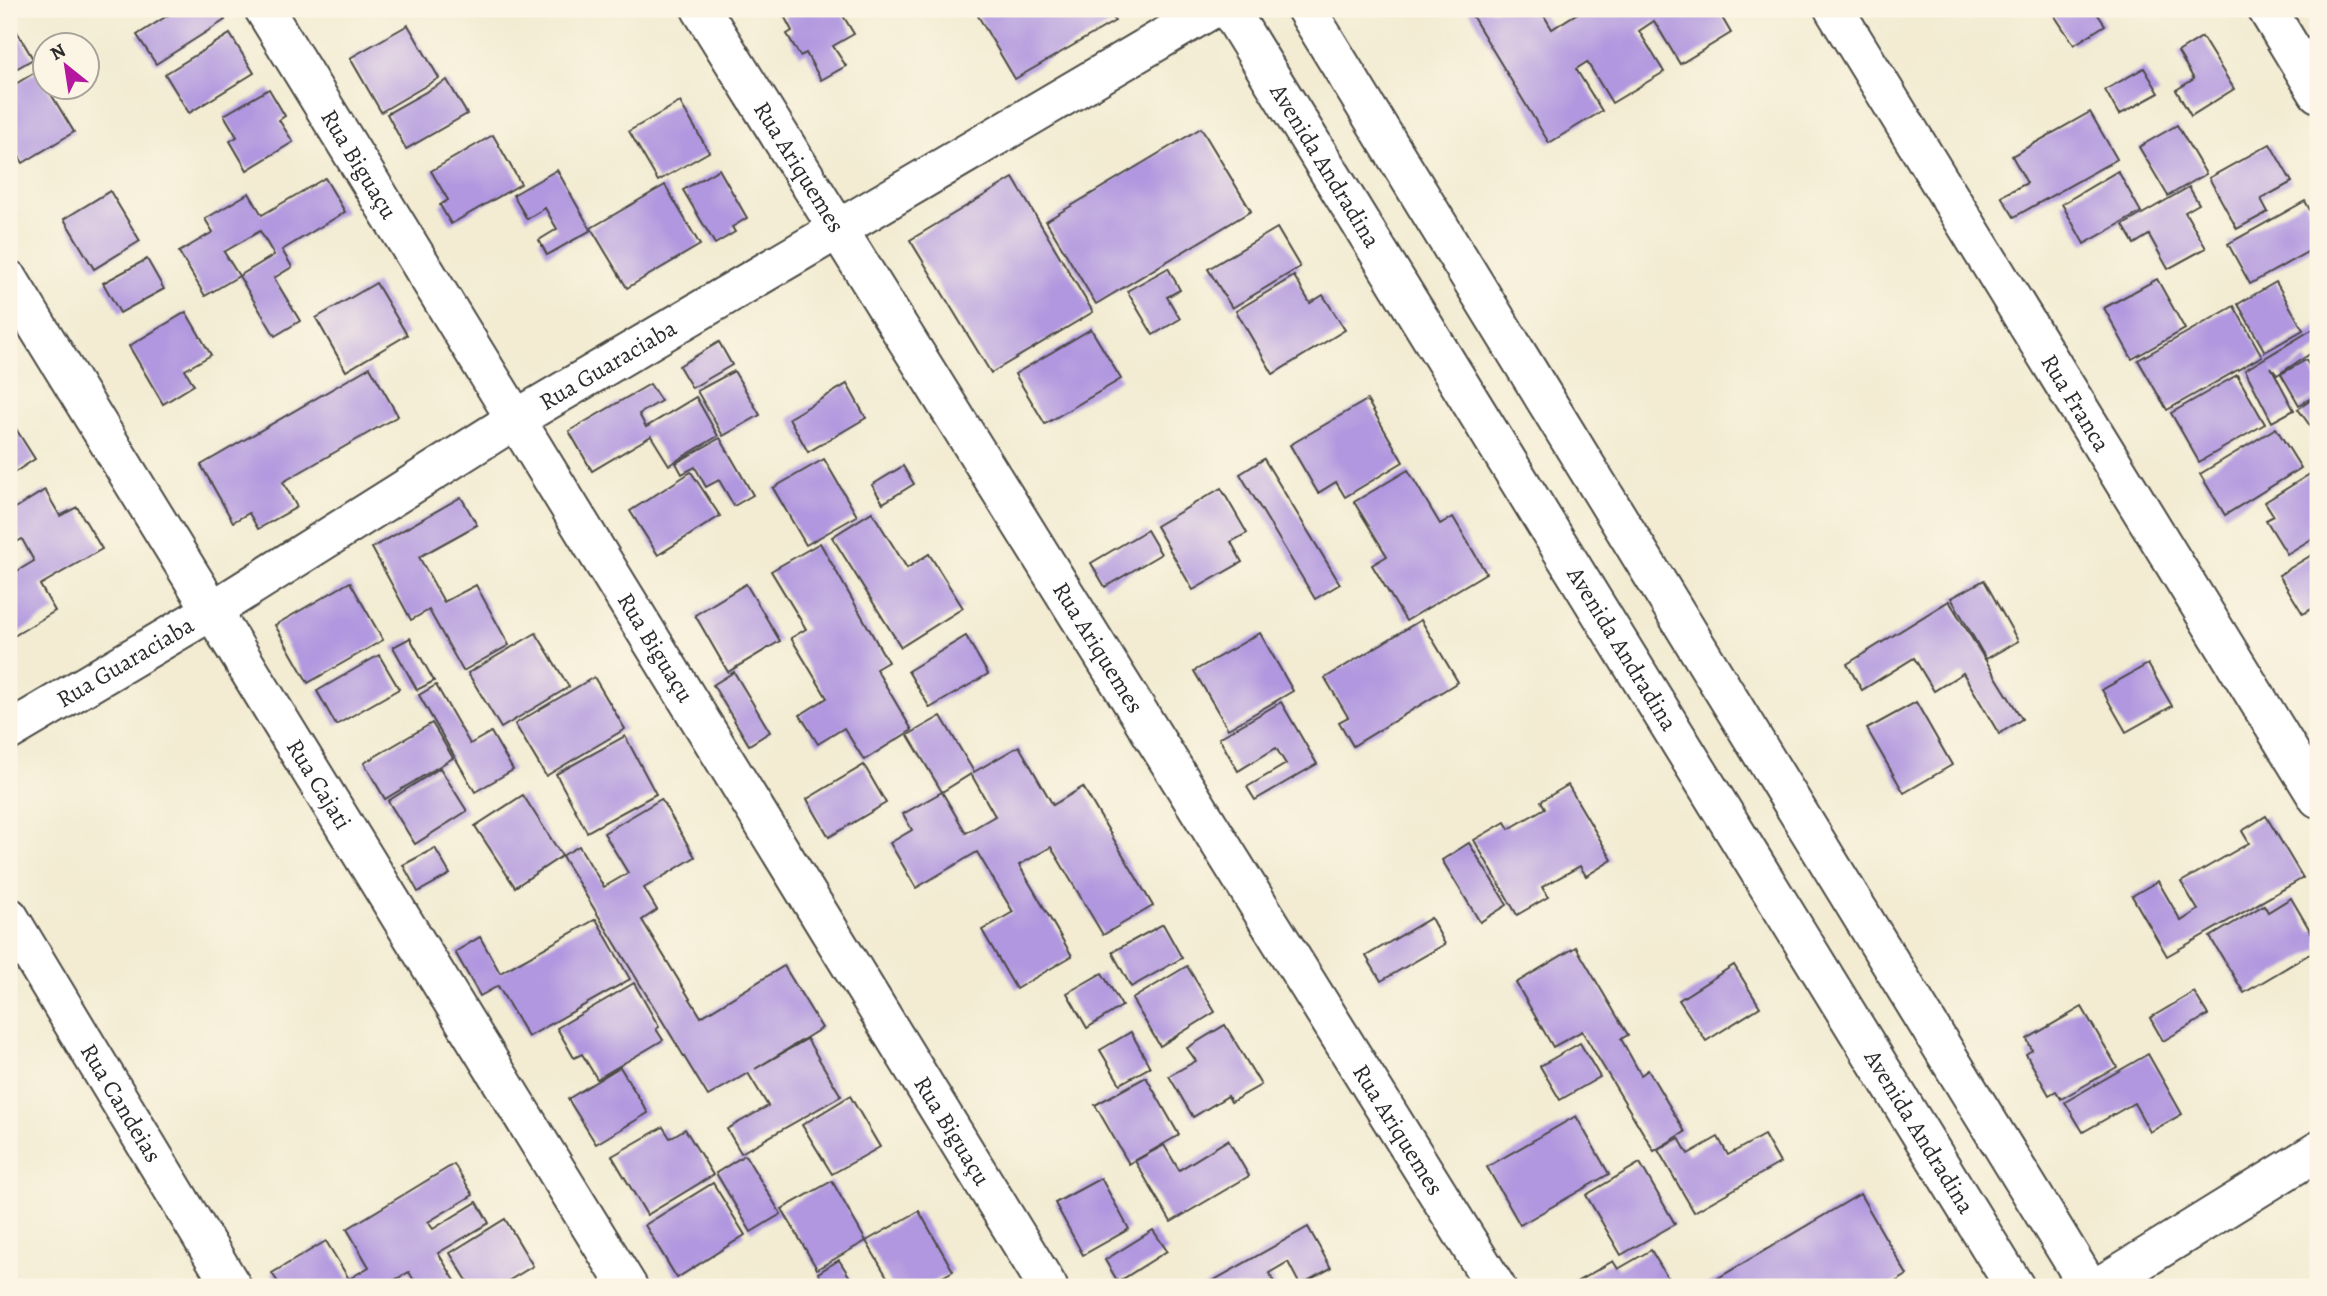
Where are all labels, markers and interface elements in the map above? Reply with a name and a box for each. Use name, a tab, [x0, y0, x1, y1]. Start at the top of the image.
north arrow	[32, 32, 102, 102]
text: N	[46, 37, 71, 67]
street label: Avenida Andradina	[1262, 77, 1388, 255]
street label: Rua Ariquemes	[746, 95, 852, 239]
street label: Rua Biguaçu	[313, 103, 405, 225]
street label: Rua Guaraciaba	[533, 312, 683, 418]
street label: Rua Franca	[2033, 348, 2118, 458]
street label: Avenida Andradina	[1559, 560, 1686, 737]
street label: Rua Ariquemes	[1045, 576, 1151, 719]
street label: Rua Biguaçu	[610, 587, 701, 708]
street label: Rua Guaraciaba	[51, 609, 200, 715]
street label: Rua Cajati	[279, 733, 359, 836]
street label: Rua Candeias	[73, 1037, 169, 1168]
street label: Avenida Andradina	[1856, 1043, 1983, 1220]
street label: Rua Ariquemes	[1345, 1058, 1451, 1202]
street label: Rua Biguaçu	[906, 1070, 998, 1192]

